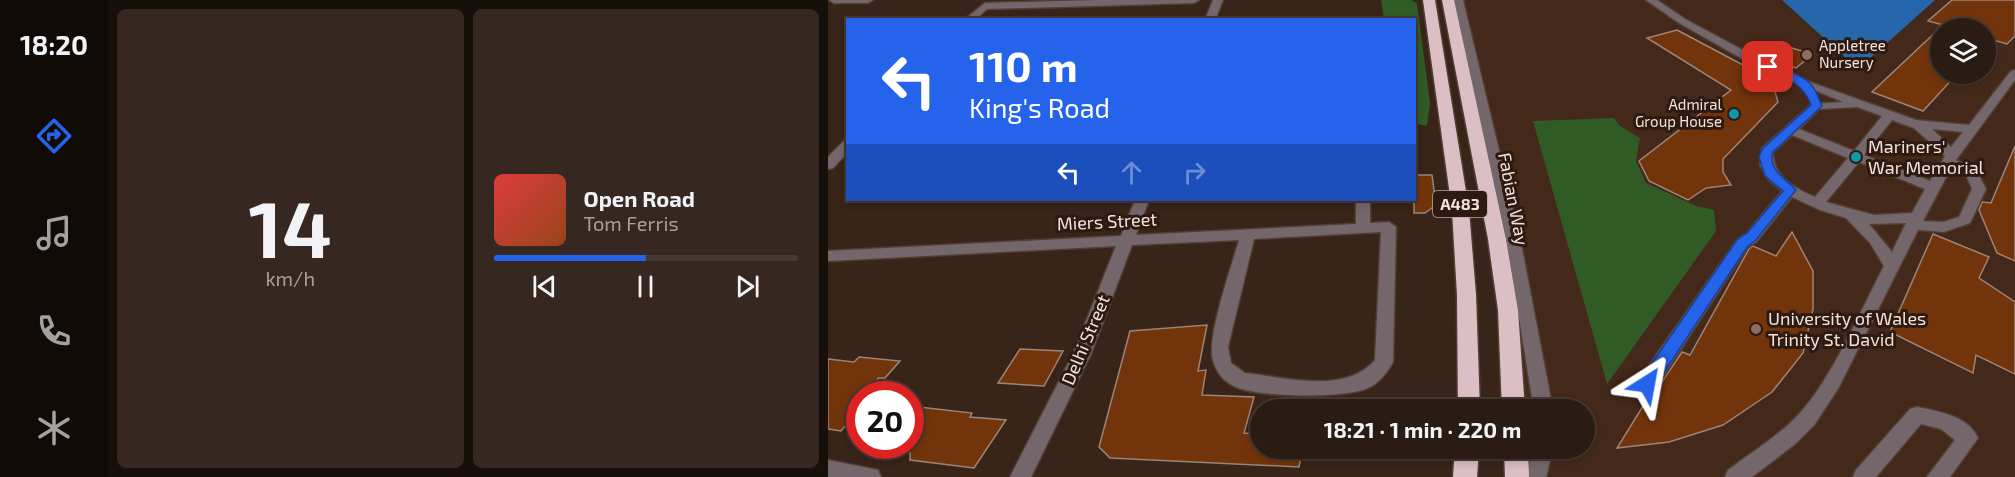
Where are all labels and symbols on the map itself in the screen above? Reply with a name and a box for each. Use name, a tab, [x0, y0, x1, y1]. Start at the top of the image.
place label: Appletree Nursery	[1819, 36, 1886, 71]
pin	[1742, 41, 1793, 92]
marker: Appletree Nursery	[1800, 48, 1814, 62]
place label: Admiral Group House	[1635, 95, 1723, 130]
marker: Admiral Group House	[1727, 107, 1741, 121]
place label: Mariners' War Memorial	[1868, 135, 1985, 178]
street label: Fabian Way	[1494, 150, 1534, 248]
marker: Mariners' War Memorial	[1849, 150, 1863, 164]
road number: A483	[1433, 191, 1487, 217]
street label: Miers Street	[1056, 207, 1158, 235]
street label: Delhi Street	[1056, 291, 1114, 388]
place label: University of Wales Trinity St. David	[1768, 307, 1926, 350]
marker: University of Wales Trinity St. David	[1749, 322, 1763, 336]
position arrow	[1615, 352, 1679, 416]
speed limit sign: 20	[846, 381, 924, 459]

